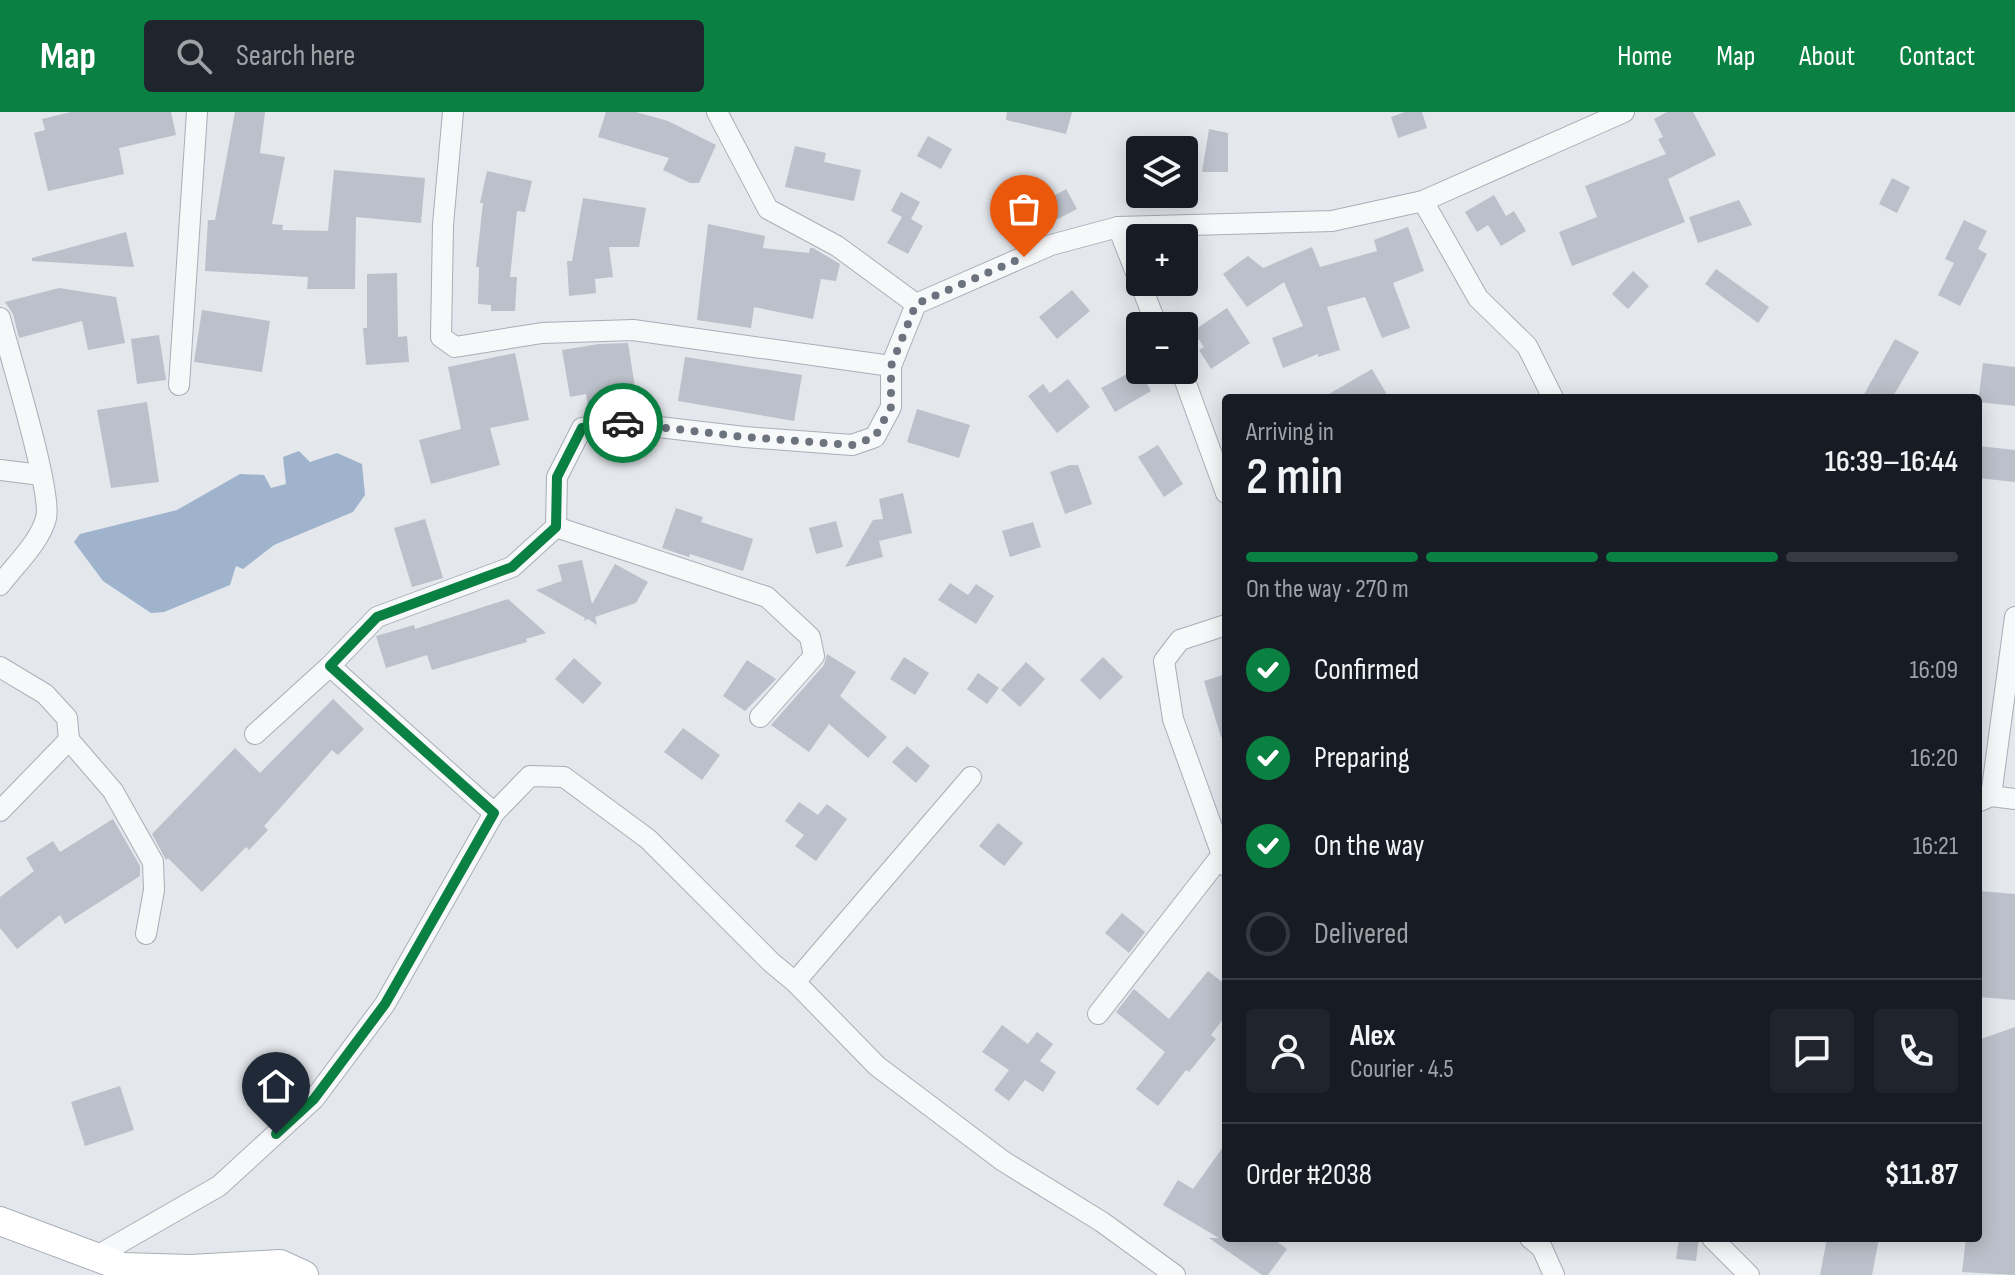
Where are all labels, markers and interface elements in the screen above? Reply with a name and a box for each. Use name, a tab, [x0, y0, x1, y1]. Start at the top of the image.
search box	[144, 20, 704, 92]
text: Map	[40, 34, 96, 79]
icon: search	[172, 34, 216, 78]
text: Search here	[236, 38, 355, 74]
text: Home	[1617, 40, 1672, 73]
text: Map	[1716, 40, 1755, 73]
text: About	[1799, 40, 1855, 73]
text: Contact	[1899, 40, 1975, 73]
map controls	[1126, 136, 1198, 384]
button: layers	[1126, 136, 1198, 208]
pin	[990, 175, 1058, 257]
icon: bag	[1002, 187, 1046, 231]
button: +	[1126, 224, 1198, 296]
button: −	[1126, 312, 1198, 384]
courier	[583, 383, 663, 463]
icon: car	[601, 401, 645, 445]
text: Arriving in	[1246, 417, 1334, 448]
text: 16:39–16:44	[1825, 444, 1958, 480]
text: 2 min	[1246, 446, 1343, 509]
text: On the way · 270 m	[1246, 574, 1409, 605]
icon: check	[1246, 648, 1290, 692]
text: Confirmed	[1314, 652, 1419, 688]
text: 16:09	[1910, 655, 1958, 686]
icon: check	[1246, 736, 1290, 780]
text: Preparing	[1314, 740, 1410, 776]
text: 16:20	[1910, 743, 1958, 774]
icon: check	[1246, 824, 1290, 868]
text: On the way	[1314, 828, 1424, 864]
text: 16:21	[1913, 831, 1958, 862]
text: Delivered	[1314, 916, 1409, 952]
button: person	[1246, 1009, 1330, 1093]
button: chat	[1770, 1009, 1854, 1093]
button: phone	[1874, 1009, 1958, 1093]
text: Alex	[1350, 1018, 1396, 1054]
pin	[242, 1052, 310, 1134]
text: Courier · 4.5	[1350, 1054, 1454, 1085]
icon: home	[254, 1064, 298, 1108]
text: Order #2038	[1246, 1157, 1372, 1193]
text: $11.87	[1884, 1157, 1958, 1193]

